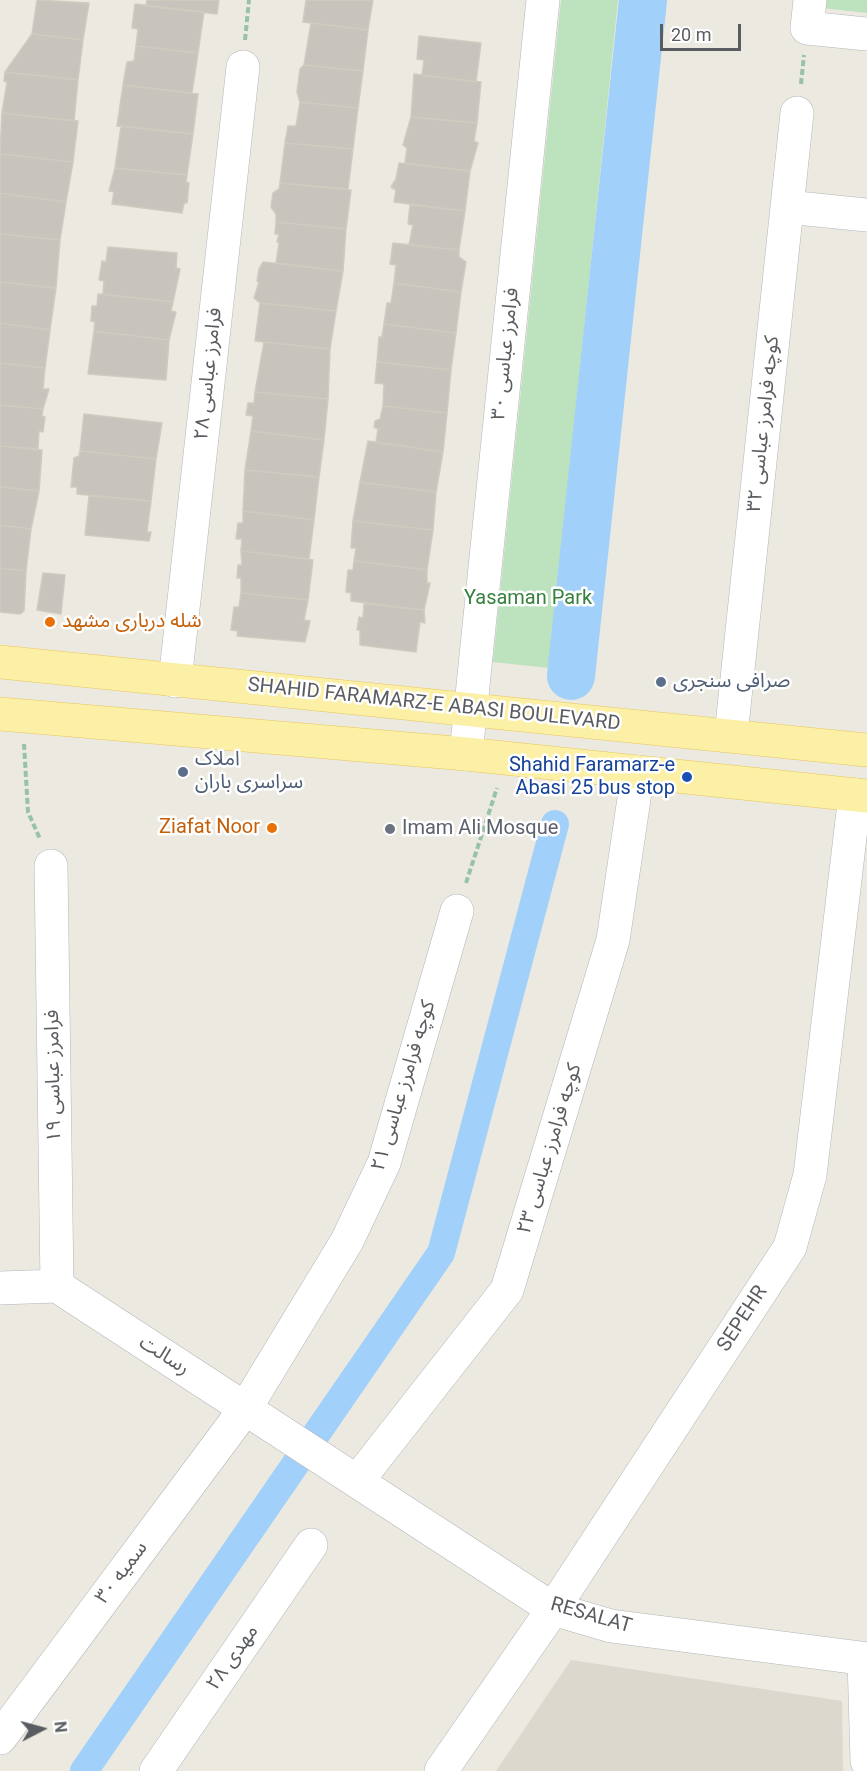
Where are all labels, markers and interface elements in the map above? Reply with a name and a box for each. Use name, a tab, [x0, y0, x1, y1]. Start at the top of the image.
scale bar	[663, 12, 744, 50]
text: 20 m	[671, 24, 711, 45]
street label: فرامرز عباسی ۳۰	[487, 287, 525, 421]
street label: فرامرز عباسی ۲۸	[190, 307, 228, 441]
street label: کوچه فرامرز عباسی ۳۲	[743, 335, 785, 513]
park label: Yasaman Park	[464, 587, 592, 611]
place label: شله درباری مشهد	[62, 610, 202, 634]
marker: شله درباری مشهد	[43, 615, 57, 629]
place label: صرافی سنجری	[673, 670, 790, 694]
street label: SHAHID FARAMARZ-E ABASI BOULEVARD	[247, 673, 621, 737]
marker: صرافی سنجری	[654, 675, 668, 689]
place label: املاک سراسری باران	[195, 748, 303, 795]
place label: Shahid Faramarz-e Abasi 25 bus stop	[509, 754, 675, 801]
marker: املاک سراسری باران	[176, 765, 190, 779]
marker: Shahid Faramarz-e Abasi 25 bus stop	[680, 770, 694, 784]
place label: Ziafat Noor	[159, 816, 260, 840]
place label: Imam Ali Mosque	[402, 817, 558, 841]
marker: Ziafat Noor	[265, 821, 279, 835]
marker: Imam Ali Mosque	[383, 822, 397, 836]
street label: کوچه فرامرز عباسی ۲۱	[367, 998, 441, 1174]
street label: فرامرز عباسی ۱۹	[41, 1009, 67, 1143]
street label: کوچه فرامرز عباسی ۲۳	[513, 1061, 587, 1237]
street label: SEPEHR	[713, 1282, 773, 1356]
street label: رسالت	[134, 1331, 194, 1381]
street label: سمیه ۳۰	[91, 1537, 153, 1609]
street label: RESALAT	[548, 1593, 634, 1639]
street label: مهدی ۲۸	[202, 1621, 264, 1695]
north arrow	[12, 1699, 72, 1759]
text: N	[50, 1720, 70, 1734]

